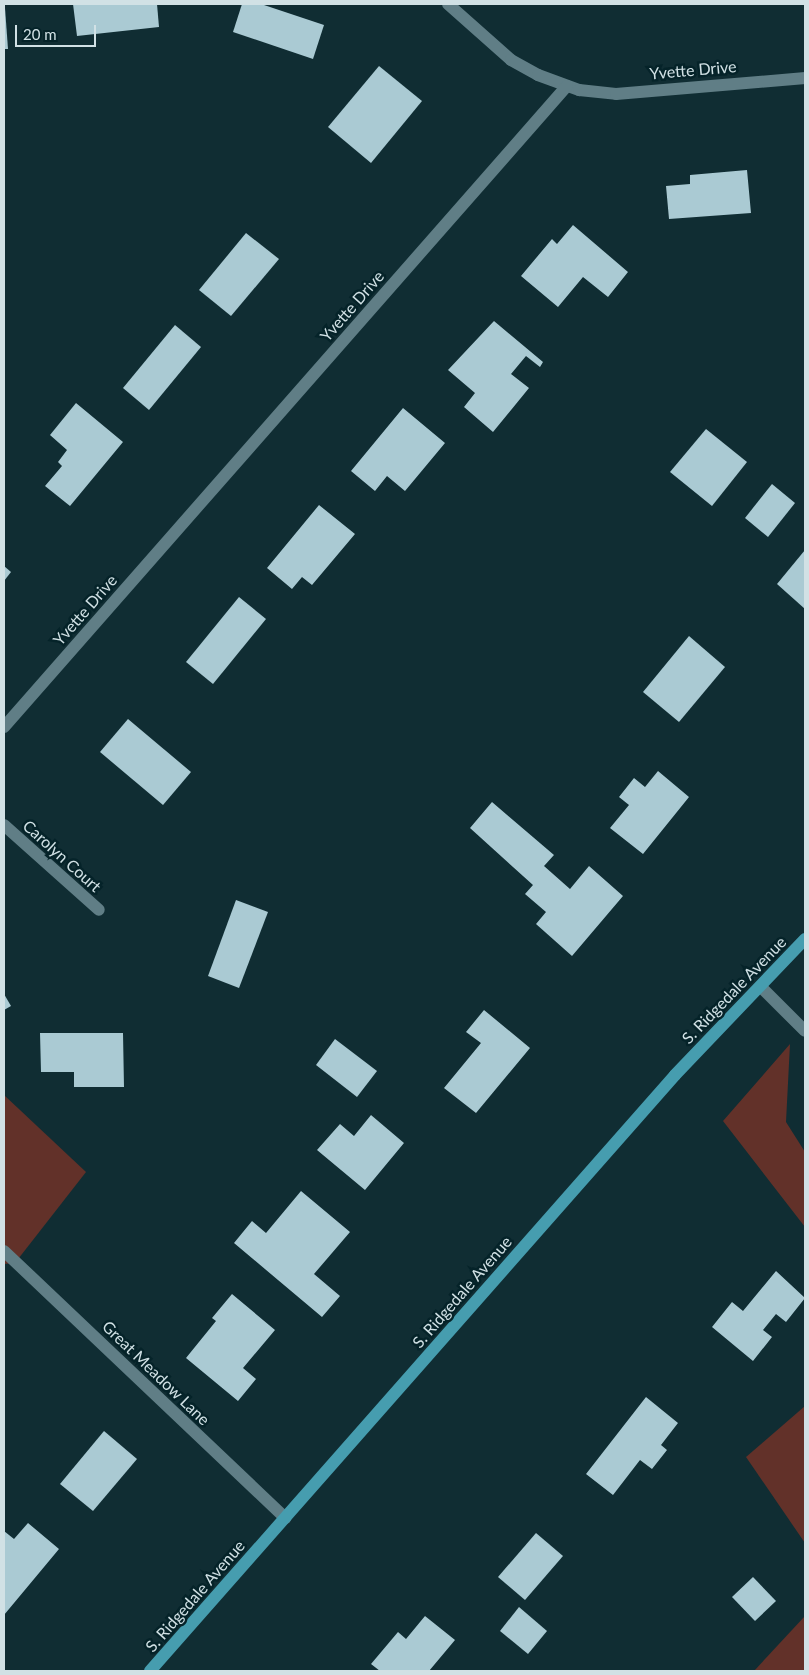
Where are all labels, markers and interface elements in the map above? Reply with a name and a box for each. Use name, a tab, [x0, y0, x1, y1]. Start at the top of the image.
scale bar	[18, 15, 99, 47]
text: 20 m	[23, 25, 57, 43]
street label: Yvette Drive	[649, 57, 737, 83]
street label: Yvette Drive	[316, 267, 388, 345]
street label: Yvette Drive	[49, 571, 121, 649]
street label: Carolyn Court	[19, 816, 105, 896]
street label: S. Ridgedale Avenue	[678, 932, 790, 1048]
street label: S. Ridgedale Avenue	[408, 1232, 516, 1352]
street label: Great Meadow Lane	[98, 1317, 214, 1429]
street label: S. Ridgedale Avenue	[141, 1536, 249, 1656]

